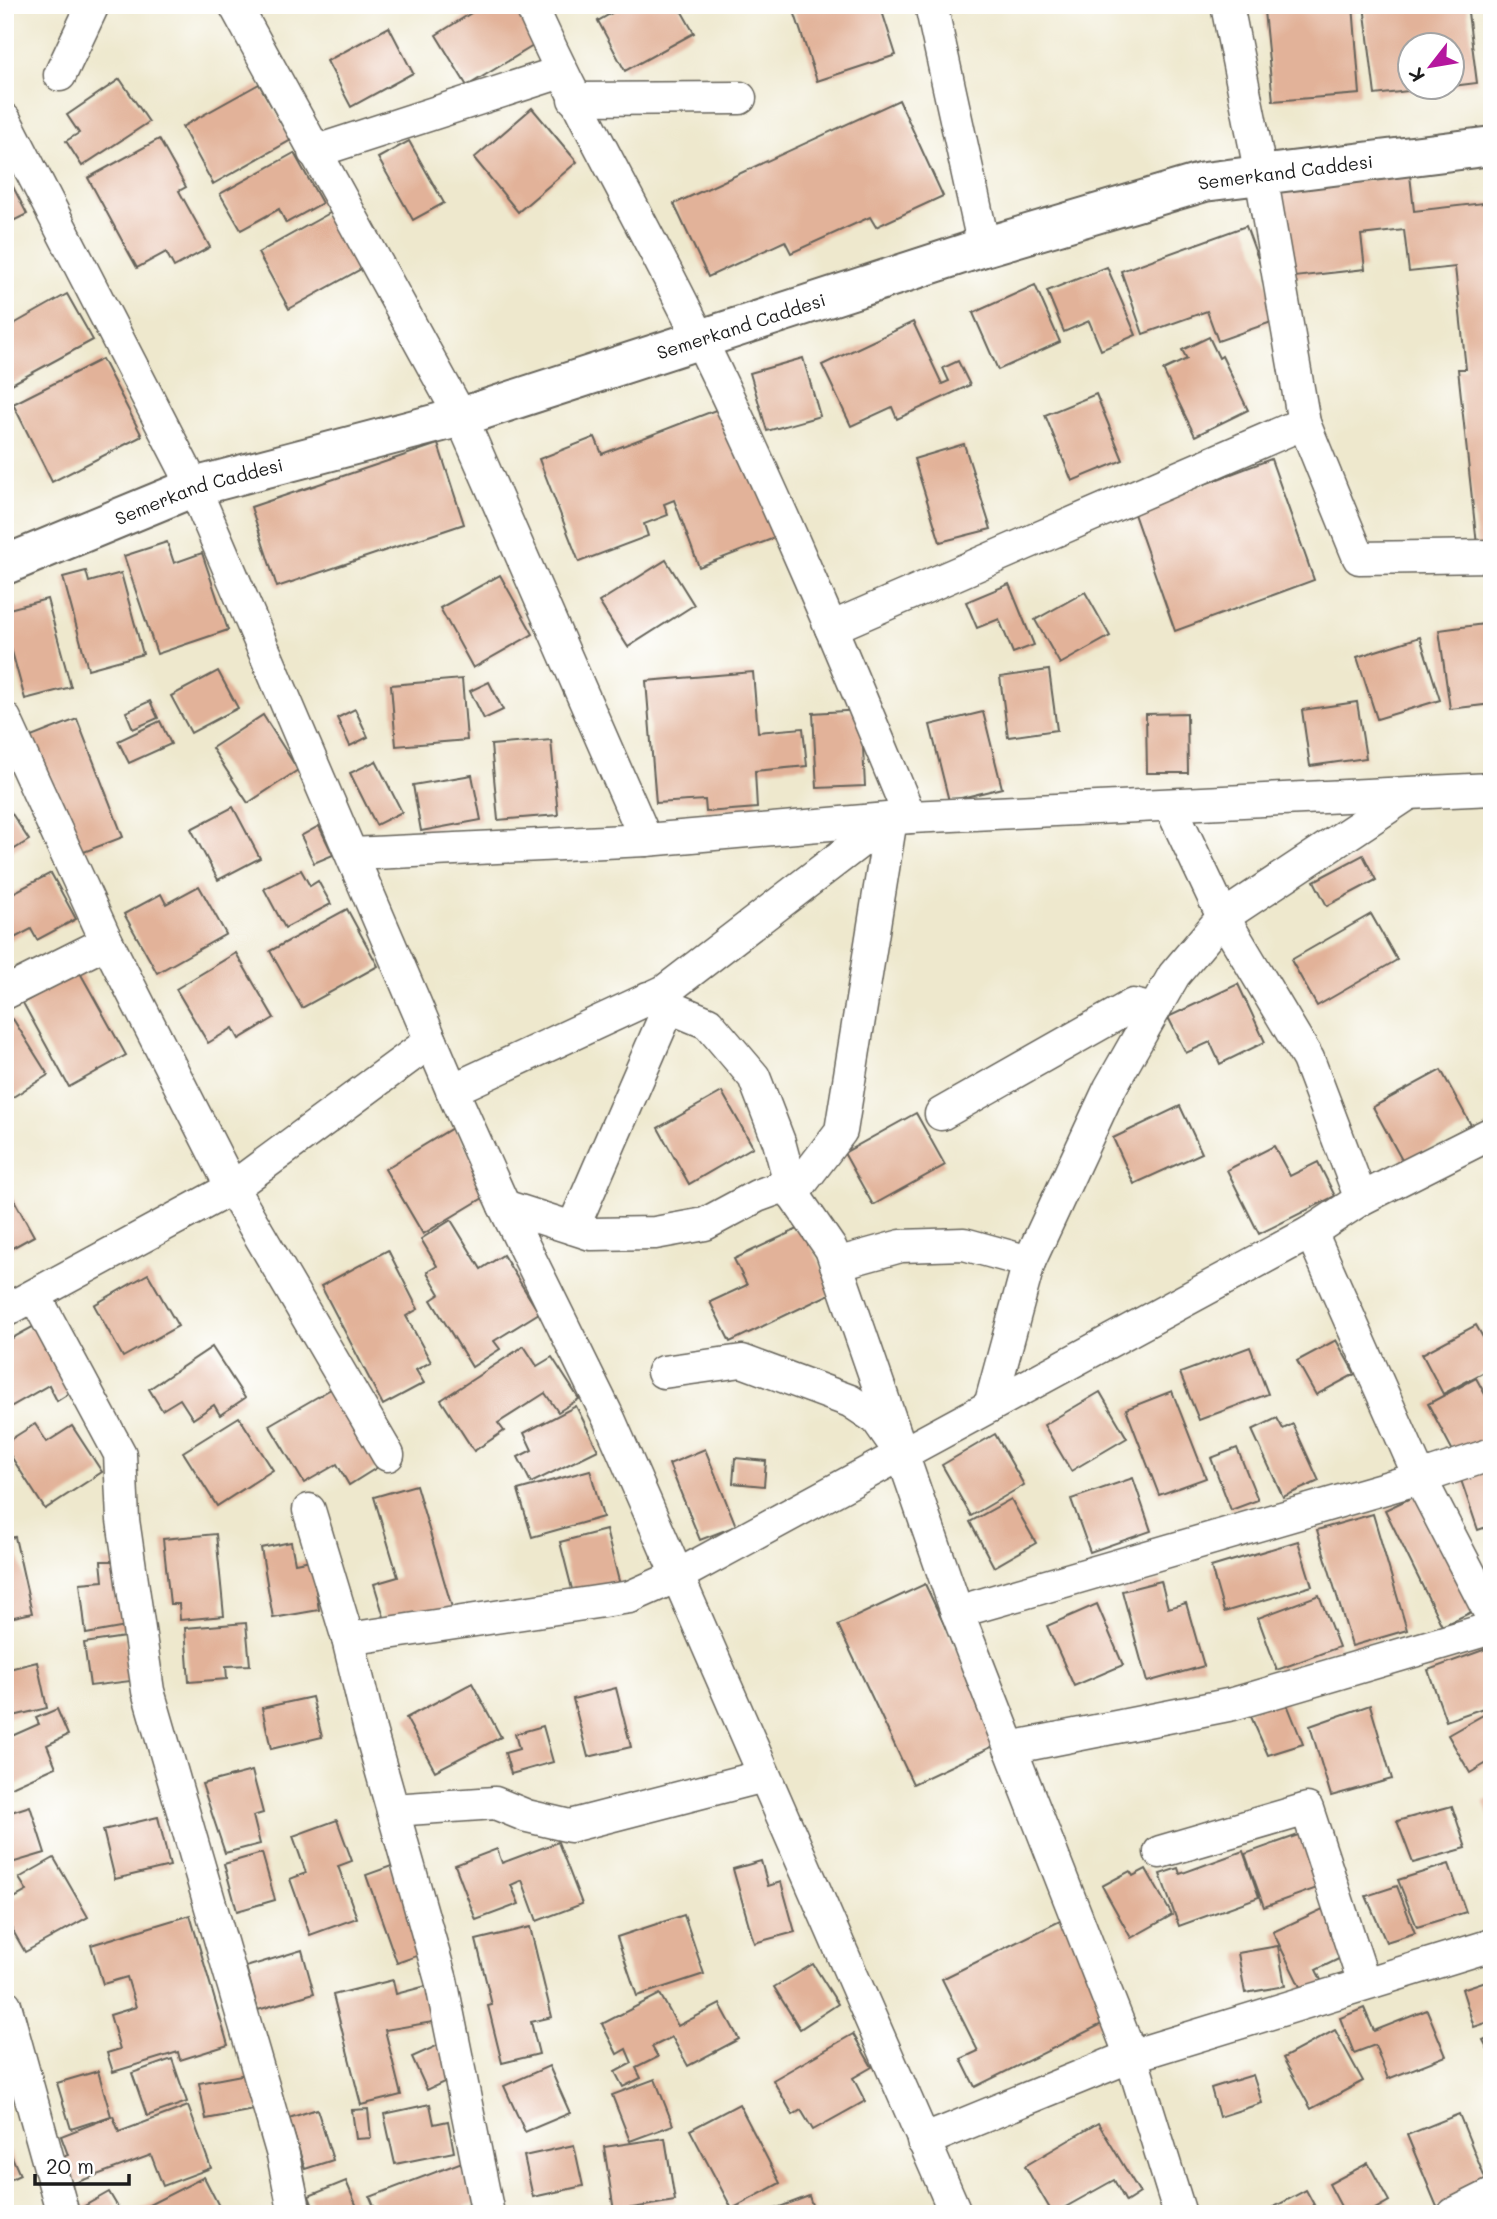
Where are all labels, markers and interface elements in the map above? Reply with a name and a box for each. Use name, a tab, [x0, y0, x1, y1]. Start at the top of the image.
north arrow	[1396, 32, 1466, 102]
text: K	[1402, 63, 1430, 87]
street label: Semerkand Caddesi	[1195, 149, 1374, 195]
street label: Semerkand Caddesi	[654, 287, 829, 365]
street label: Semerkand Caddesi	[111, 452, 286, 530]
scale bar	[35, 2142, 130, 2186]
text: 20 m	[46, 2152, 94, 2179]

